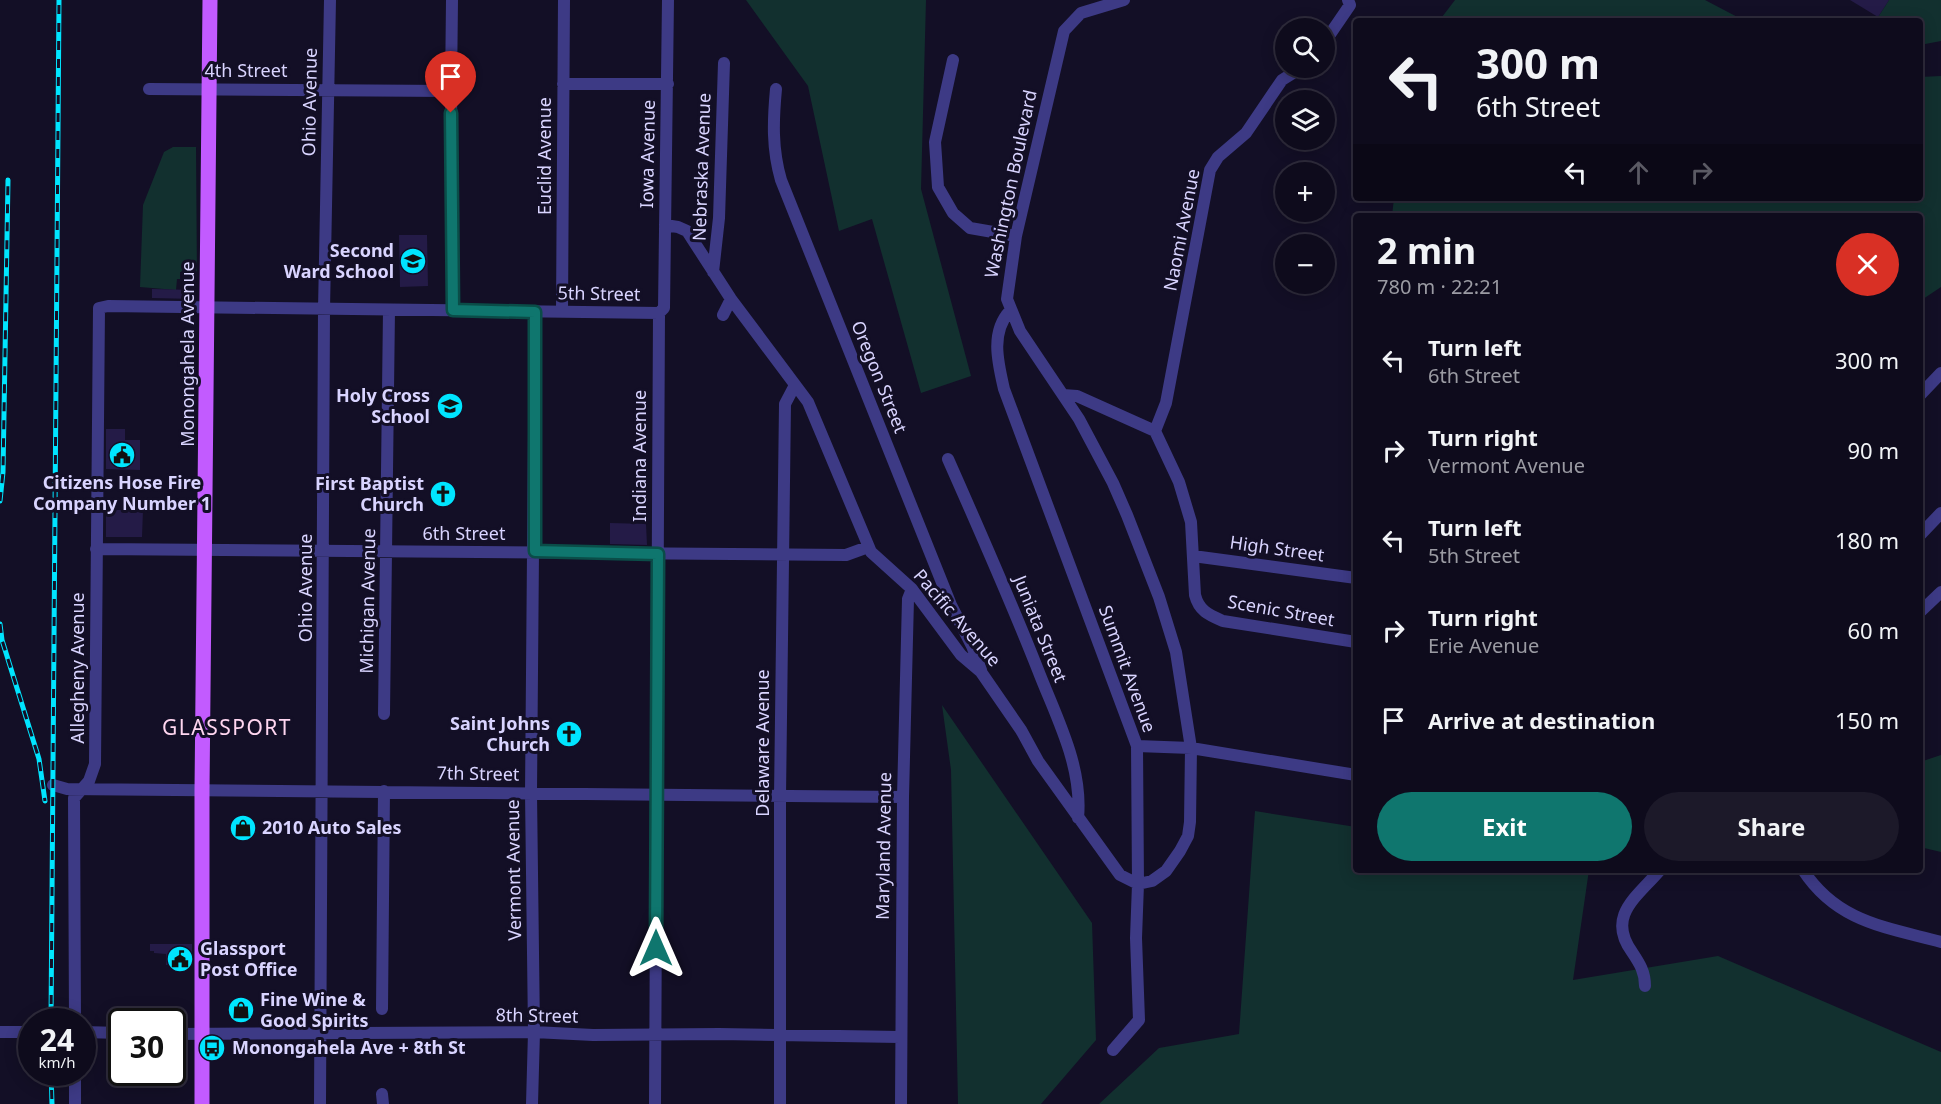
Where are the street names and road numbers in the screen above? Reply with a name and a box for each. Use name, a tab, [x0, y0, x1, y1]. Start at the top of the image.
street label: Ohio Avenue	[296, 47, 322, 156]
street label: 4th Street	[205, 58, 288, 82]
street label: Washington Boulevard	[978, 87, 1042, 280]
street label: Nebraska Avenue	[686, 92, 716, 241]
street label: Euclid Avenue	[532, 97, 556, 215]
street label: Iowa Avenue	[634, 99, 660, 209]
street label: Naomi Avenue	[1157, 167, 1205, 293]
street label: Monongahela Avenue	[175, 261, 199, 447]
street label: 5th Street	[557, 280, 641, 306]
street label: Oregon Street	[846, 317, 914, 437]
street label: Indiana Avenue	[627, 390, 651, 522]
street label: 6th Street	[423, 521, 506, 545]
street label: Michigan Avenue	[354, 528, 380, 674]
street label: High Street	[1228, 530, 1326, 567]
street label: Ohio Avenue	[293, 534, 317, 642]
street label: Pacific Avenue	[909, 564, 1007, 671]
street label: Juniata Street	[1008, 570, 1073, 686]
street label: Scenic Street	[1226, 589, 1337, 631]
street label: Allegheny Avenue	[65, 592, 89, 744]
street label: Summit Avenue	[1094, 602, 1162, 736]
street label: Delaware Avenue	[750, 669, 774, 817]
street label: 7th Street	[436, 760, 520, 786]
street label: Maryland Avenue	[870, 772, 896, 920]
street label: Vermont Avenue	[500, 799, 526, 941]
street label: 8th Street	[495, 1002, 579, 1028]

